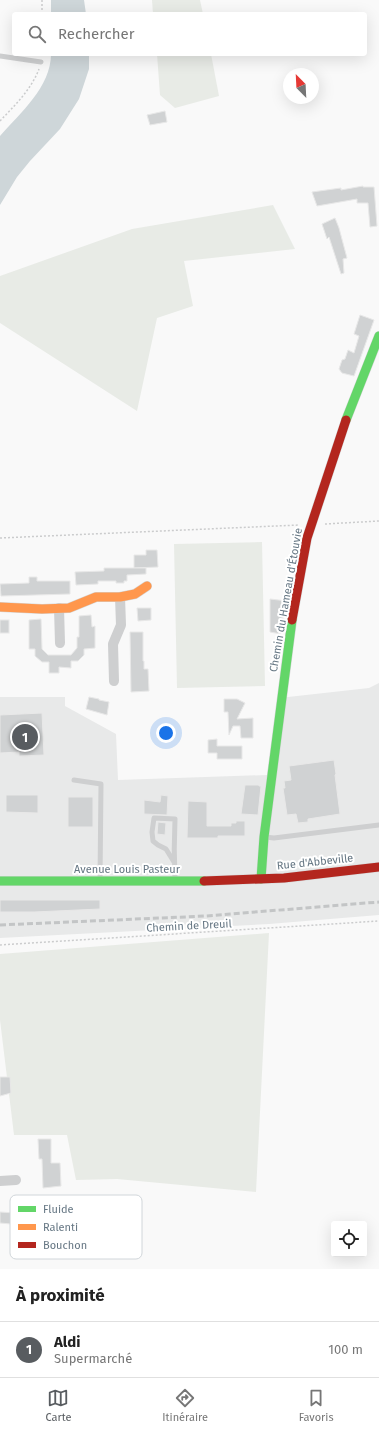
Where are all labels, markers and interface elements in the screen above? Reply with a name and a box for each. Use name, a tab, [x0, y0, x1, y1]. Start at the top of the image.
search box	[12, 12, 367, 56]
icon: search	[26, 23, 48, 45]
text: Rechercher	[58, 25, 134, 43]
north arrow	[283, 68, 319, 104]
street label: Chemin du Hameau d'Étouvie	[266, 527, 305, 673]
pin: 1	[12, 722, 38, 752]
your location	[156, 723, 176, 743]
street label: Rue d'Abbeville	[276, 852, 354, 872]
street label: Avenue Louis Pasteur	[74, 863, 181, 876]
street label: Chemin de Dreuil	[146, 917, 232, 935]
legend	[10, 1195, 142, 1259]
text: Fluide	[43, 1203, 74, 1216]
text: Ralenti	[43, 1221, 78, 1234]
map controls	[331, 1221, 367, 1257]
button: locate	[331, 1221, 367, 1257]
text: Bouchon	[43, 1239, 87, 1252]
text: À proximité	[16, 1285, 105, 1306]
text: Aldi	[54, 1333, 80, 1351]
text: 1	[26, 1342, 32, 1357]
text: 100 m	[328, 1342, 363, 1357]
text: Supermarché	[54, 1351, 132, 1366]
tab: Carte	[45, 1387, 72, 1424]
tab: Itinéraire	[162, 1387, 208, 1424]
tab: Favoris	[299, 1387, 334, 1424]

